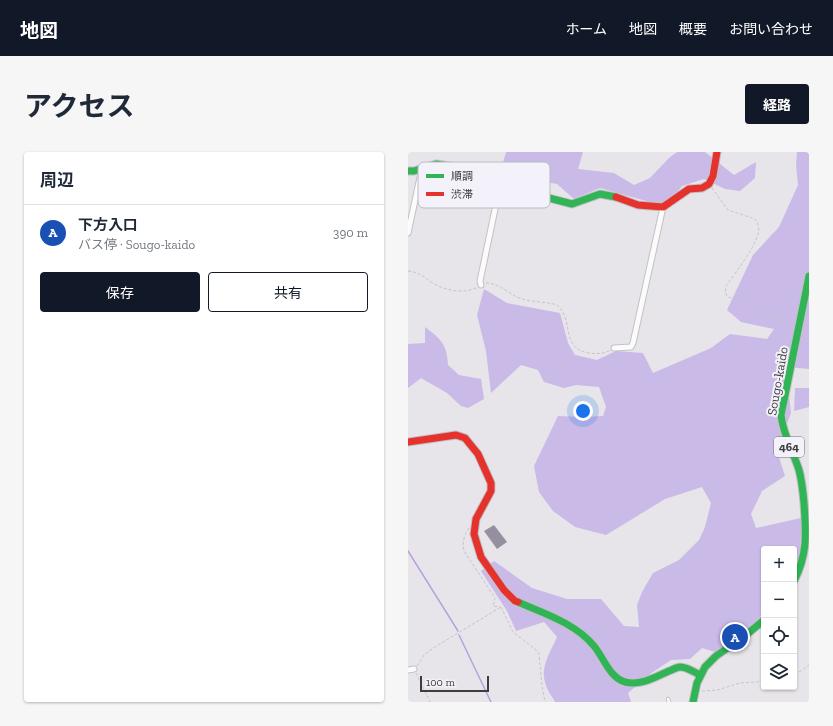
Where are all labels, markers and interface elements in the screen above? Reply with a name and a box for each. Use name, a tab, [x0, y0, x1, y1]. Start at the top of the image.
text: 地図	[20, 19, 58, 42]
text: ホーム	[565, 21, 607, 38]
text: 地図	[629, 21, 657, 38]
text: 概要	[679, 21, 707, 38]
text: お問い合わせ	[729, 21, 813, 38]
button: 経路	[745, 84, 809, 124]
text: アクセス	[24, 90, 135, 123]
legend	[418, 162, 550, 208]
text: 周辺	[40, 170, 74, 190]
text: 順調	[451, 170, 473, 183]
text: 渋滞	[451, 188, 473, 201]
text: 下方入口	[78, 216, 138, 234]
text: A	[49, 225, 57, 240]
text: 390 m	[333, 225, 368, 240]
text: バス停 · Sougo-kaido	[78, 237, 195, 252]
button: 保存	[40, 272, 200, 312]
button: 共有	[208, 272, 368, 312]
street label: Sougo-kaido	[764, 345, 791, 417]
your location	[573, 401, 593, 421]
road number: 464	[774, 437, 804, 457]
map controls	[761, 546, 797, 690]
button: +	[761, 546, 797, 582]
button: −	[761, 582, 797, 618]
button: locate	[761, 618, 797, 654]
pin: A	[722, 622, 748, 652]
button: layers	[761, 654, 797, 690]
scale bar	[420, 674, 489, 693]
text: 100 m	[426, 676, 455, 689]

